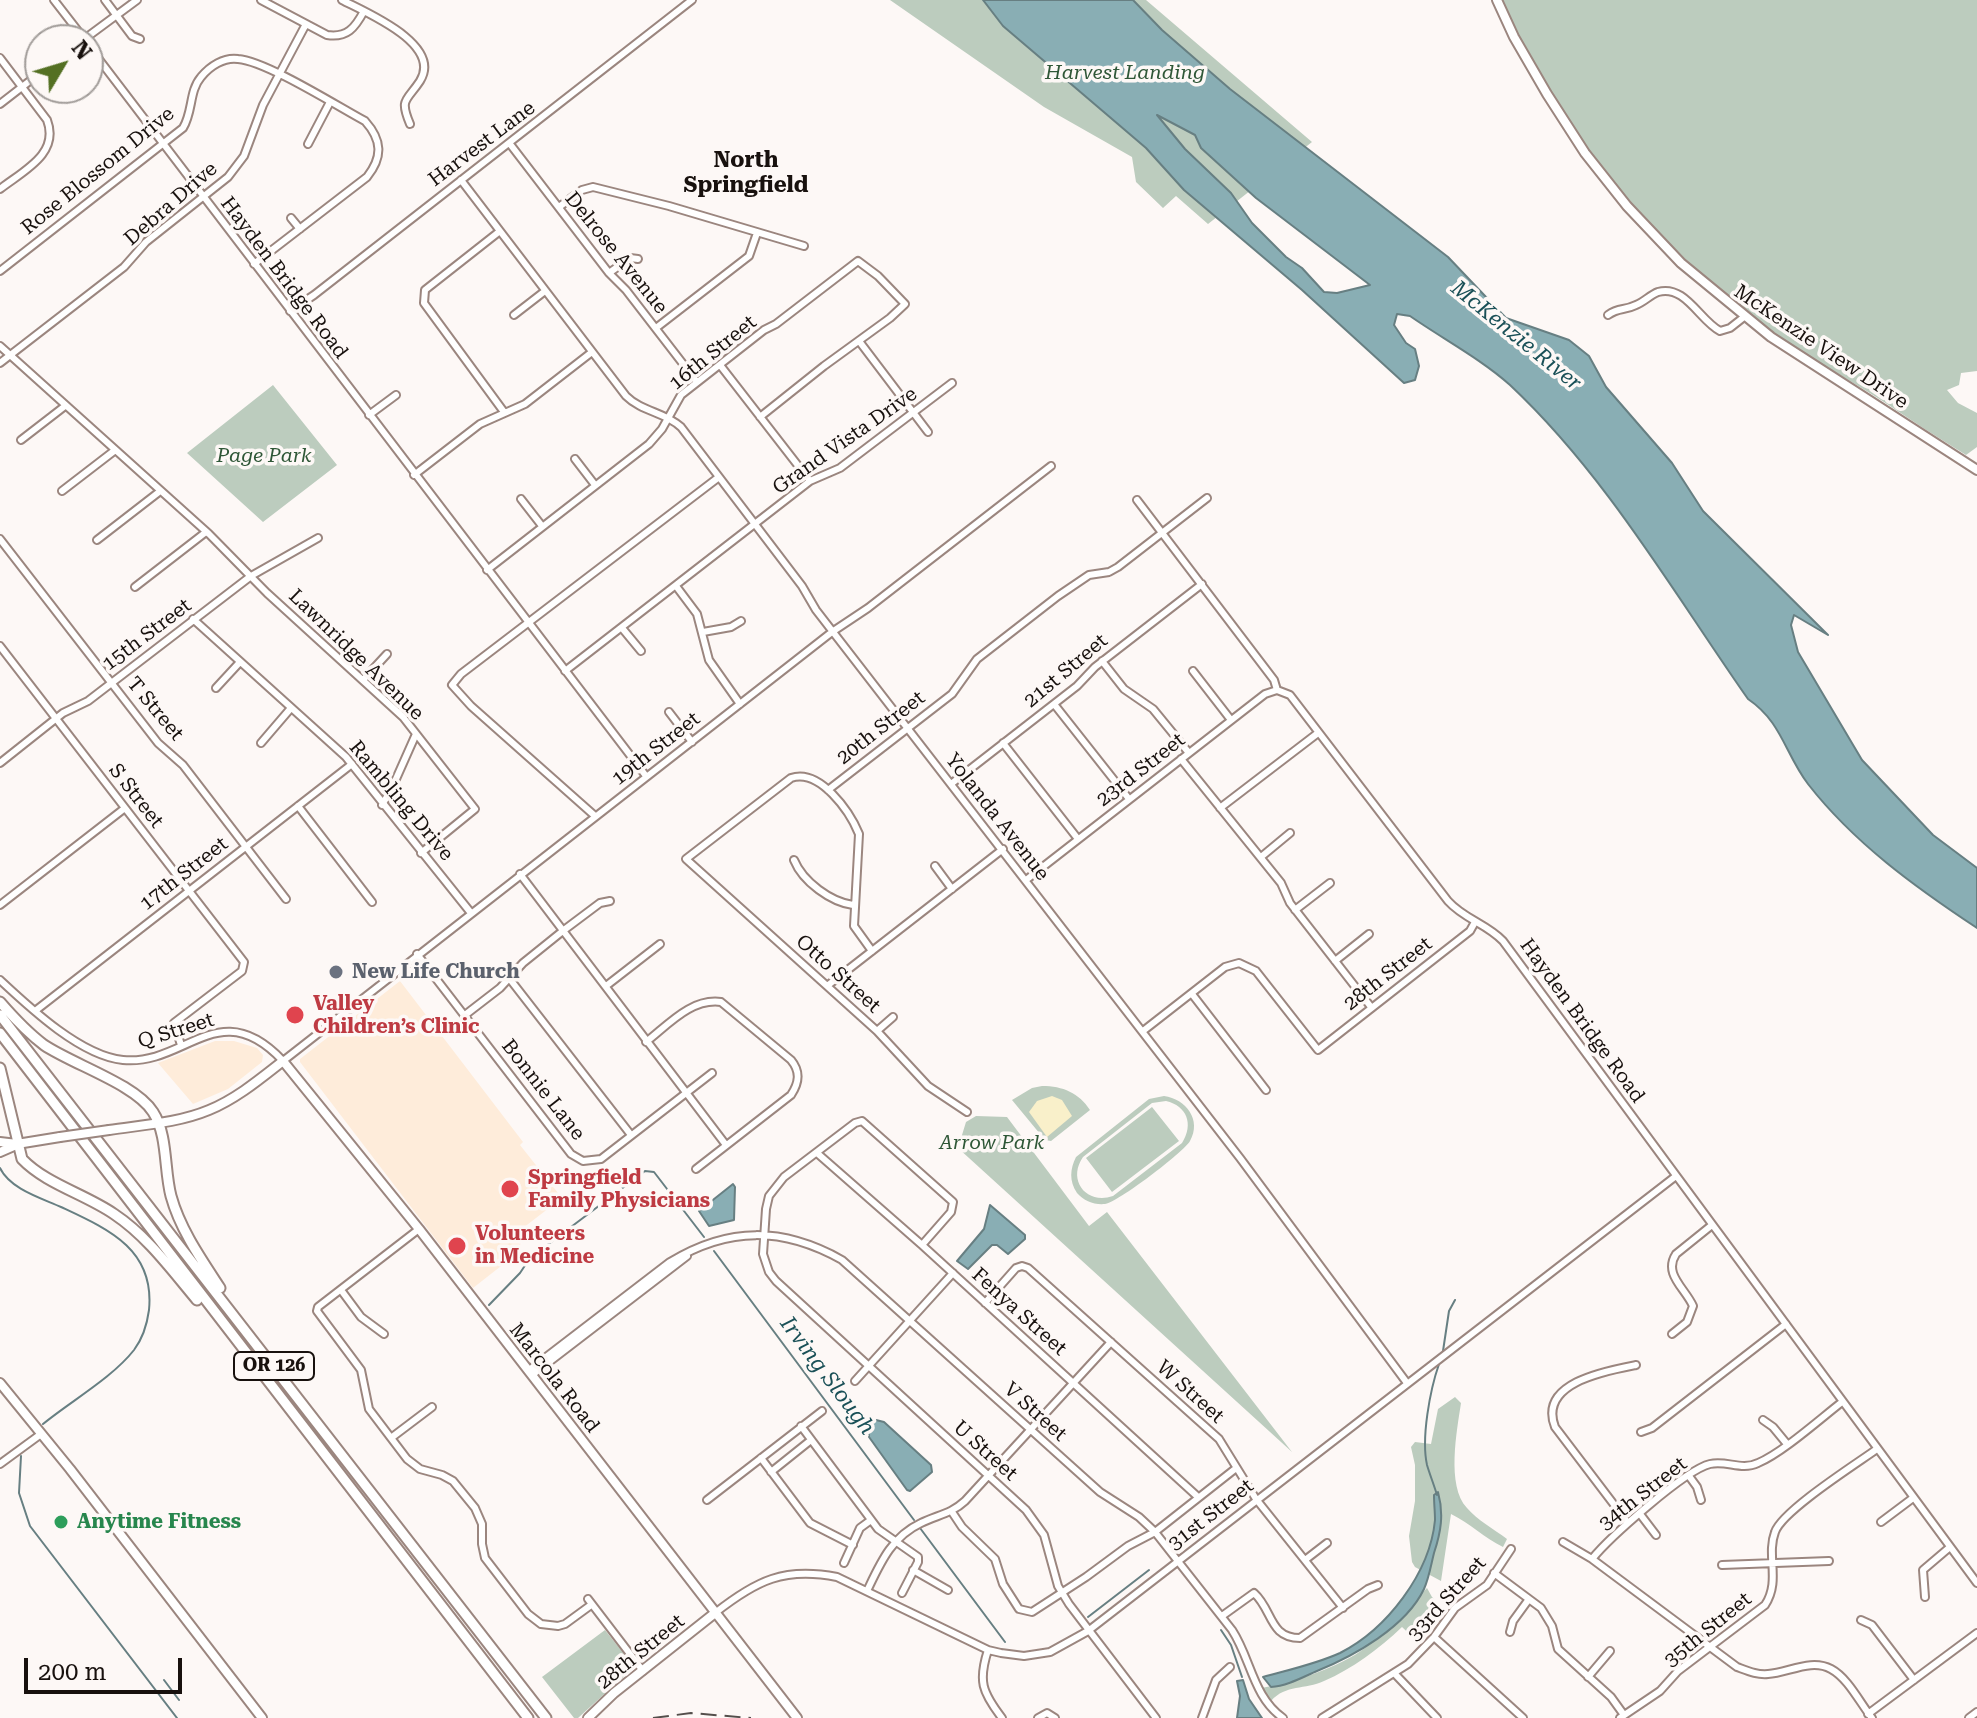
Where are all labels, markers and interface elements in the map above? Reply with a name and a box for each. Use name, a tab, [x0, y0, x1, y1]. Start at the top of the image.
north arrow	[24, 24, 104, 104]
text: N	[67, 36, 97, 65]
park label: Harvest Landing	[1045, 61, 1205, 85]
street label: Harvest Lane	[424, 96, 540, 192]
street label: Rose Blossom Drive	[17, 102, 179, 240]
district label: North Springfield	[684, 148, 808, 200]
street label: Debra Drive	[120, 157, 222, 251]
street label: Delrose Avenue	[559, 187, 673, 319]
street label: Hayden Bridge Road	[215, 192, 353, 364]
water label: McKenzie River	[1445, 275, 1587, 397]
street label: McKenzie View Drive	[1729, 280, 1913, 414]
street label: 16th Street	[665, 311, 761, 395]
street label: Grand Vista Drive	[768, 382, 922, 500]
park label: Page Park	[217, 444, 311, 468]
street label: Lawnridge Avenue	[283, 584, 429, 726]
street label: 15th Street	[98, 594, 196, 676]
street label: 21st Street	[1019, 629, 1113, 713]
street label: T Street	[121, 672, 189, 746]
street label: 20th Street	[832, 686, 930, 770]
street label: 19th Street	[607, 707, 705, 791]
street label: 23rd Street	[1092, 728, 1190, 812]
street label: Rambling Drive	[344, 736, 458, 866]
street label: Yolanda Avenue	[940, 749, 1054, 885]
street label: S Street	[103, 759, 169, 833]
street label: 17th Street	[135, 832, 233, 916]
street label: Otto Street	[791, 930, 885, 1018]
street label: 28th Street	[1339, 932, 1437, 1016]
street label: Hayden Bridge Road	[1514, 934, 1650, 1108]
place label: New Life Church	[352, 960, 520, 984]
marker: New Life Church	[327, 963, 345, 981]
place label: Valley Children’s Clinic	[313, 992, 480, 1039]
marker: Valley Children’s Clinic	[284, 1004, 306, 1026]
street label: Q Street	[135, 1008, 217, 1054]
street label: Bonnie Lane	[496, 1035, 590, 1145]
park label: Arrow Park	[940, 1131, 1044, 1155]
place label: Springfield Family Physicians	[528, 1166, 710, 1213]
marker: Springfield Family Physicians	[499, 1178, 521, 1200]
place label: Volunteers in Medicine	[475, 1222, 594, 1269]
marker: Volunteers in Medicine	[446, 1235, 468, 1257]
street label: Fenya Street	[967, 1263, 1071, 1361]
water label: Irving Slough	[774, 1312, 880, 1440]
street label: Marcola Road	[504, 1318, 604, 1438]
road number: OR 126	[234, 1352, 314, 1380]
street label: W Street	[1151, 1355, 1229, 1429]
street label: V Street	[999, 1378, 1071, 1446]
street label: U Street	[948, 1416, 1022, 1486]
street label: 34th Street	[1594, 1452, 1692, 1536]
street label: 31st Street	[1164, 1474, 1258, 1556]
place label: Anytime Fitness	[77, 1510, 241, 1534]
marker: Anytime Fitness	[52, 1513, 70, 1531]
street label: 33rd Street	[1403, 1552, 1491, 1646]
street label: 35th Street	[1660, 1588, 1756, 1672]
street label: 28th Street	[593, 1610, 689, 1694]
scale bar	[28, 1642, 186, 1692]
text: 200 m	[38, 1658, 106, 1686]

